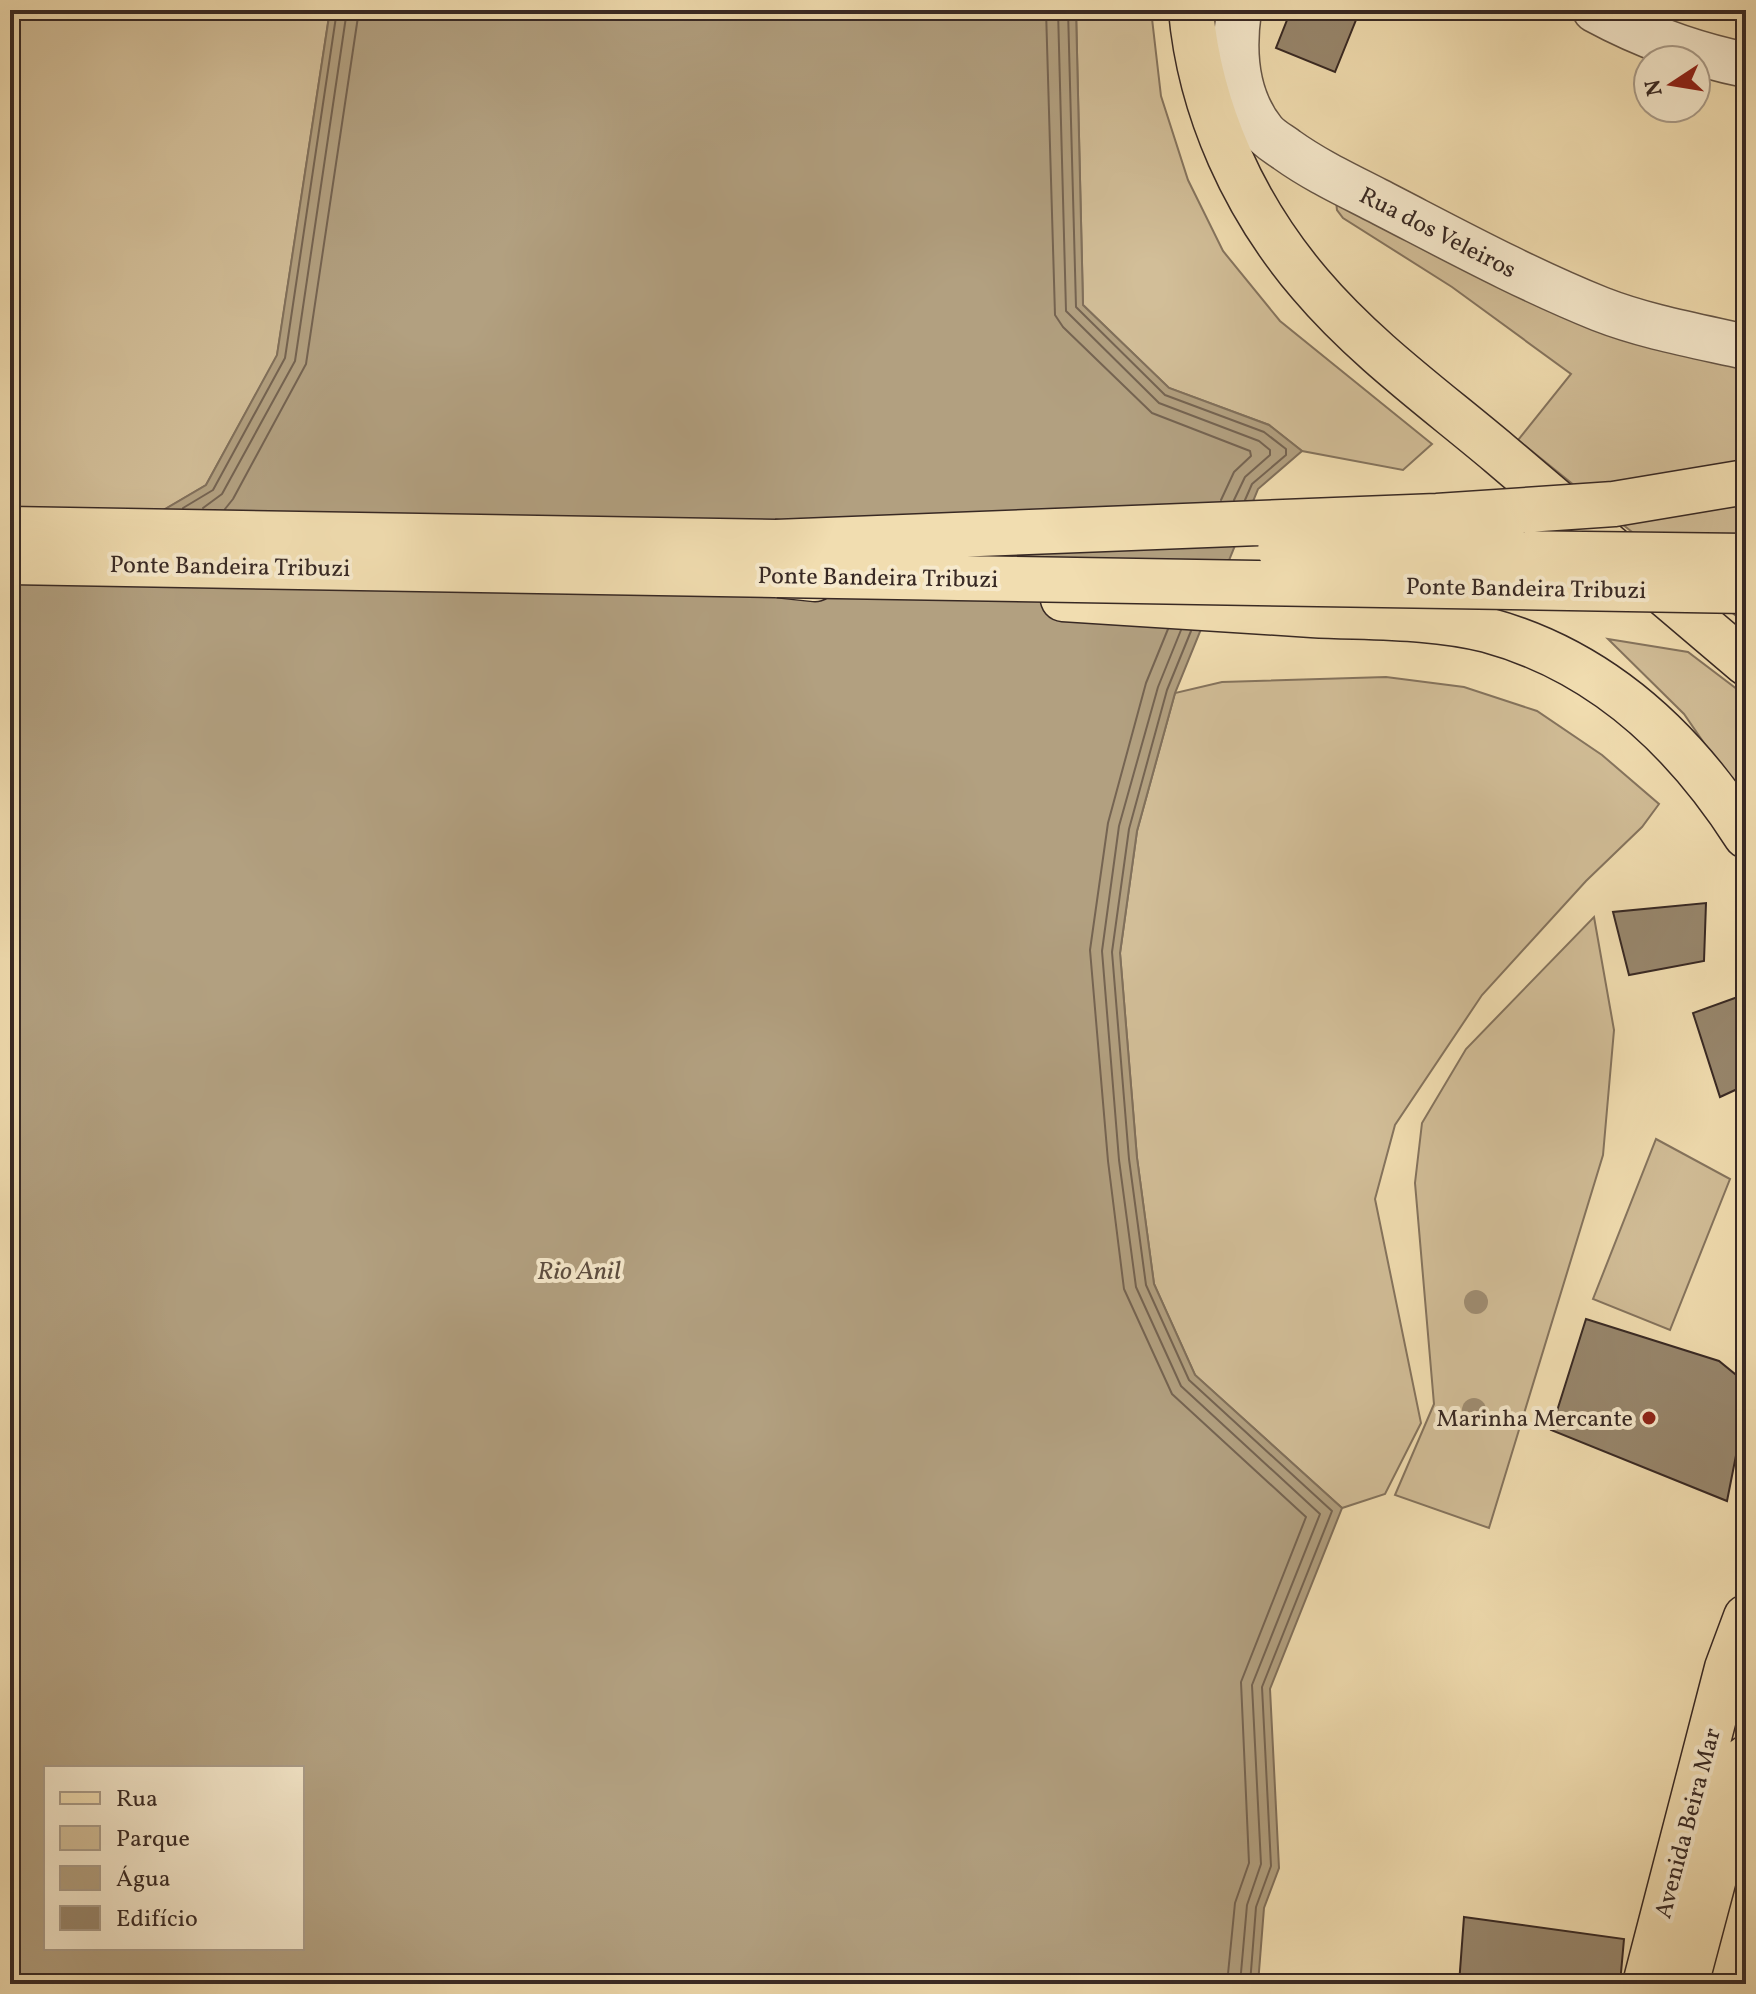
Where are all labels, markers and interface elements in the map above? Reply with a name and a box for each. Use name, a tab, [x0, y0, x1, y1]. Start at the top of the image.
north arrow	[1632, 44, 1712, 124]
text: N	[1638, 77, 1672, 99]
street label: Rua dos Veleiros	[1353, 180, 1521, 288]
street label: Ponte Bandeira Tribuzi	[109, 549, 351, 587]
street label: Ponte Bandeira Tribuzi	[757, 560, 999, 598]
street label: Ponte Bandeira Tribuzi	[1405, 571, 1647, 609]
water label: Rio Anil	[537, 1254, 621, 1290]
place label: Marinha Mercante	[1436, 1403, 1633, 1437]
marker: Marinha Mercante	[1640, 1409, 1658, 1427]
street label: Avenida Beira Mar	[1647, 1725, 1731, 1922]
legend	[44, 1766, 304, 1950]
text: Rua	[116, 1783, 158, 1817]
text: Parque	[116, 1823, 190, 1857]
text: Água	[116, 1863, 171, 1897]
text: Edifício	[116, 1903, 198, 1937]

